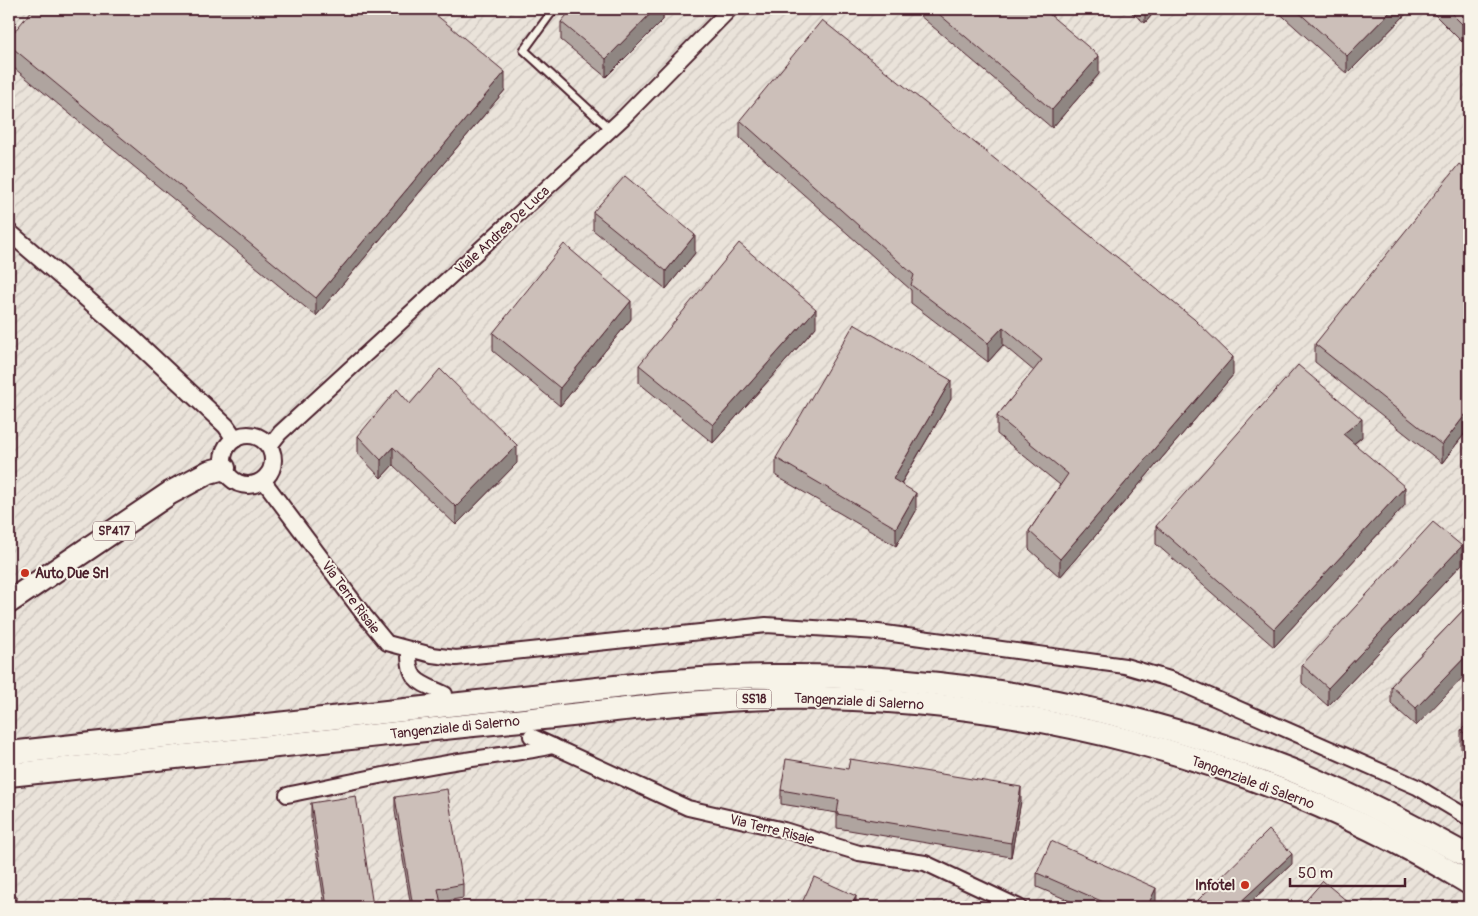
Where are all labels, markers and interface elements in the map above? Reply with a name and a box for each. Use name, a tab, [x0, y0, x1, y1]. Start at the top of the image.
street label: Viale Andrea De Luca	[452, 182, 553, 279]
road number: SP417	[93, 522, 135, 540]
street label: Via Terre Risaie	[318, 558, 384, 637]
place label: Auto Due Srl	[35, 565, 109, 582]
marker: Auto Due Srl	[19, 567, 31, 579]
road number: SS18	[736, 690, 772, 709]
street label: Tangenziale di Salerno	[794, 690, 925, 713]
street label: Tangenziale di Salerno	[389, 712, 521, 743]
street label: Tangenziale di Salerno	[1189, 752, 1317, 813]
street label: Via Terre Risaie	[728, 811, 816, 848]
scale bar	[1290, 856, 1406, 888]
text: 50 m	[1298, 864, 1333, 883]
place label: Infotel	[1195, 877, 1235, 894]
marker: Infotel	[1239, 879, 1251, 891]

